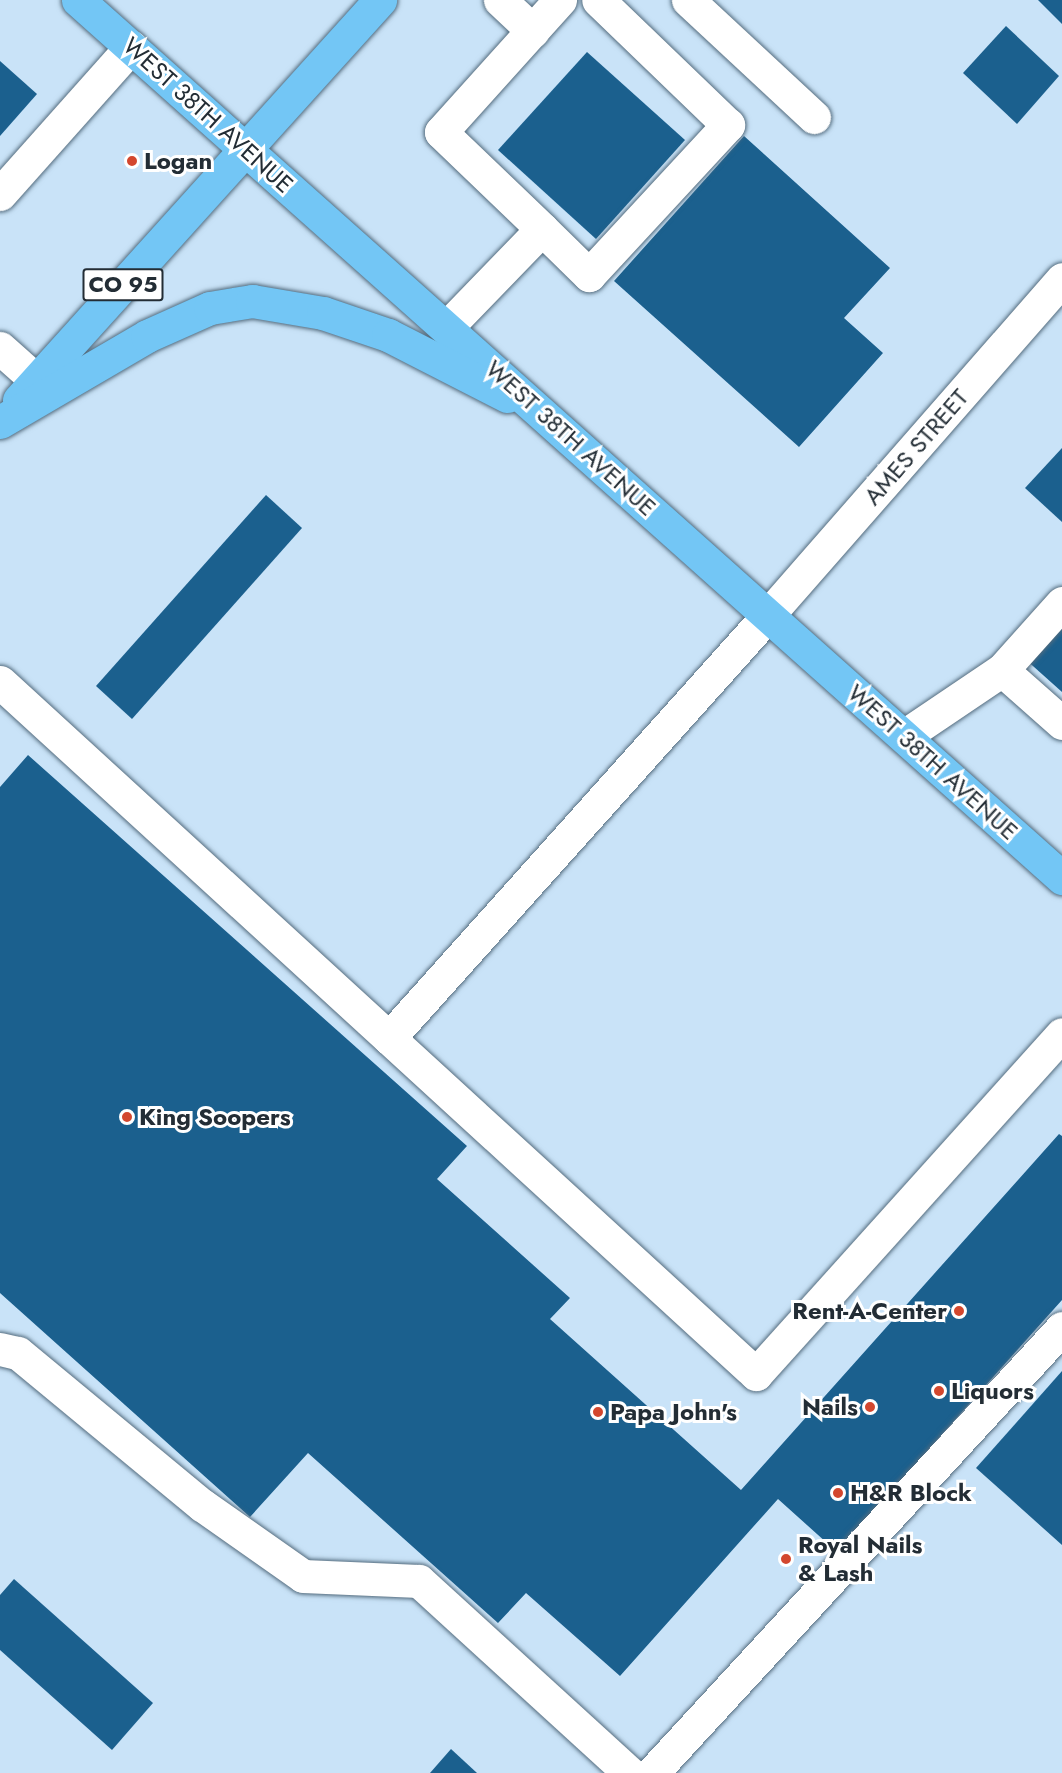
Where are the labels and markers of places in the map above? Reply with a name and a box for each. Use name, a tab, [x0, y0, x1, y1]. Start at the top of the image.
place label: Logan	[144, 147, 212, 175]
marker: Logan	[125, 154, 139, 168]
place label: King Soopers	[139, 1103, 291, 1131]
marker: King Soopers	[120, 1110, 134, 1124]
place label: Rent-A-Center	[792, 1297, 947, 1325]
marker: Rent-A-Center	[952, 1304, 966, 1318]
place label: Liquors	[951, 1377, 1034, 1405]
marker: Liquors	[932, 1384, 946, 1398]
place label: Nails	[802, 1393, 858, 1421]
place label: Papa John's	[610, 1398, 737, 1426]
marker: Nails	[863, 1400, 877, 1414]
marker: Papa John's	[591, 1405, 605, 1419]
place label: H&R Block	[850, 1479, 972, 1507]
marker: H&R Block	[831, 1486, 845, 1500]
place label: Royal Nails & Lash	[798, 1531, 922, 1587]
marker: Royal Nails & Lash	[779, 1552, 793, 1566]

